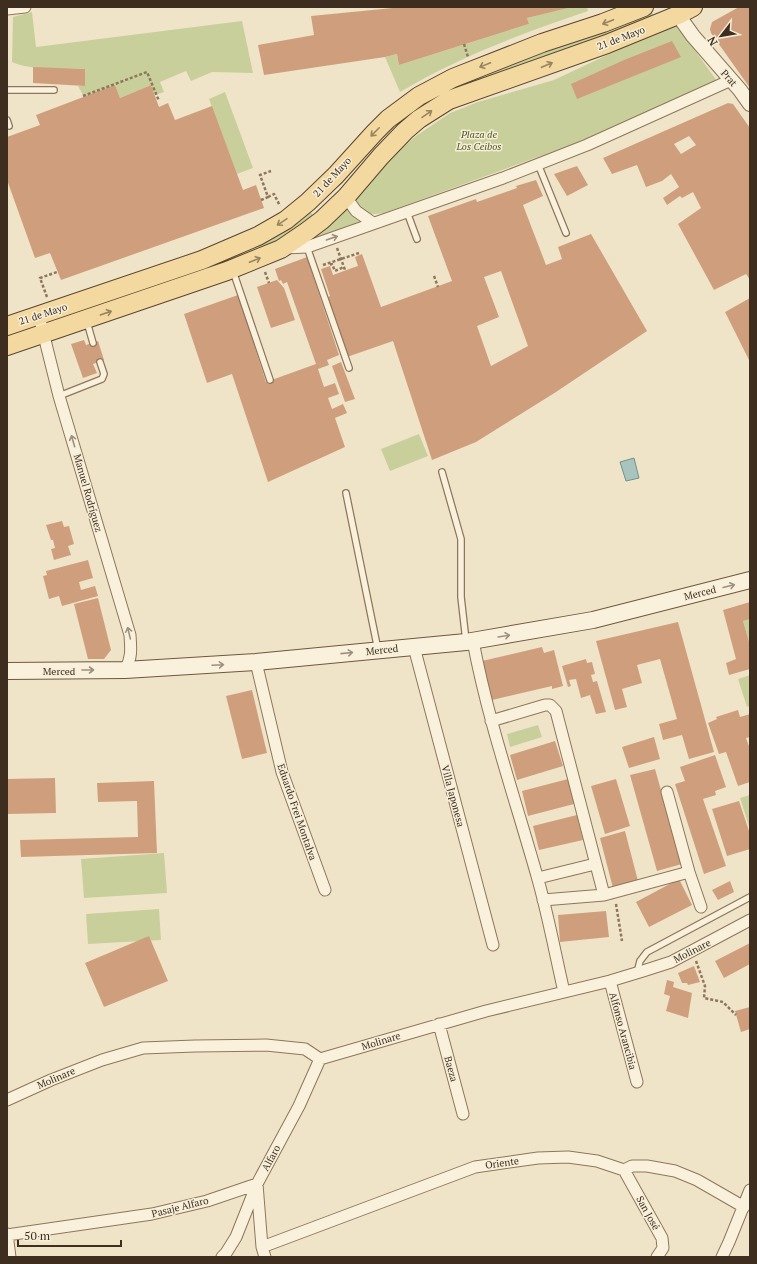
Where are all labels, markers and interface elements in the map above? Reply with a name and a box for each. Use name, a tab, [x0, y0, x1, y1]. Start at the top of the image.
north arrow	[701, 16, 741, 56]
one-way arrow	[602, 18, 614, 26]
street label: 21 de Mayo	[595, 23, 647, 53]
text: N	[704, 33, 721, 48]
one-way arrow	[540, 61, 552, 68]
one-way arrow	[480, 62, 492, 70]
street label: Prat	[718, 67, 740, 89]
one-way arrow	[421, 110, 432, 118]
one-way arrow	[370, 127, 380, 137]
park label: Plaza de Los Ceibos	[455, 128, 502, 153]
street label: 21 de Mayo	[310, 154, 354, 200]
one-way arrow	[277, 218, 288, 226]
one-way arrow	[326, 234, 339, 241]
one-way arrow	[248, 256, 260, 263]
street label: 21 de Mayo	[17, 300, 69, 328]
one-way arrow	[100, 309, 112, 317]
one-way arrow	[69, 435, 76, 448]
street label: Manuel Rodríguez	[71, 452, 105, 534]
one-way arrow	[723, 582, 736, 589]
street label: Merced	[683, 583, 718, 603]
one-way arrow	[124, 627, 132, 640]
one-way arrow	[497, 631, 510, 639]
street label: Merced	[365, 642, 399, 658]
one-way arrow	[340, 650, 353, 657]
one-way arrow	[211, 661, 224, 668]
street label: Merced	[43, 665, 76, 678]
one-way arrow	[81, 666, 94, 674]
street label: Eduardo Frei Montalva	[274, 762, 320, 862]
street label: Villa Japonesa	[439, 764, 467, 828]
street label: Molinare	[671, 936, 713, 966]
street label: Alfonso Arancibia	[606, 991, 640, 1071]
street label: Molinare	[360, 1029, 402, 1053]
street label: Baeza	[441, 1055, 461, 1083]
street label: Molinare	[35, 1064, 77, 1092]
street label: Alfaro	[259, 1142, 283, 1173]
street label: Oriente	[484, 1154, 520, 1172]
street label: Pasaje Alfaro	[150, 1194, 210, 1220]
street label: San José	[633, 1194, 663, 1232]
scale bar	[18, 1222, 121, 1248]
text: 50 m	[24, 1228, 51, 1243]

